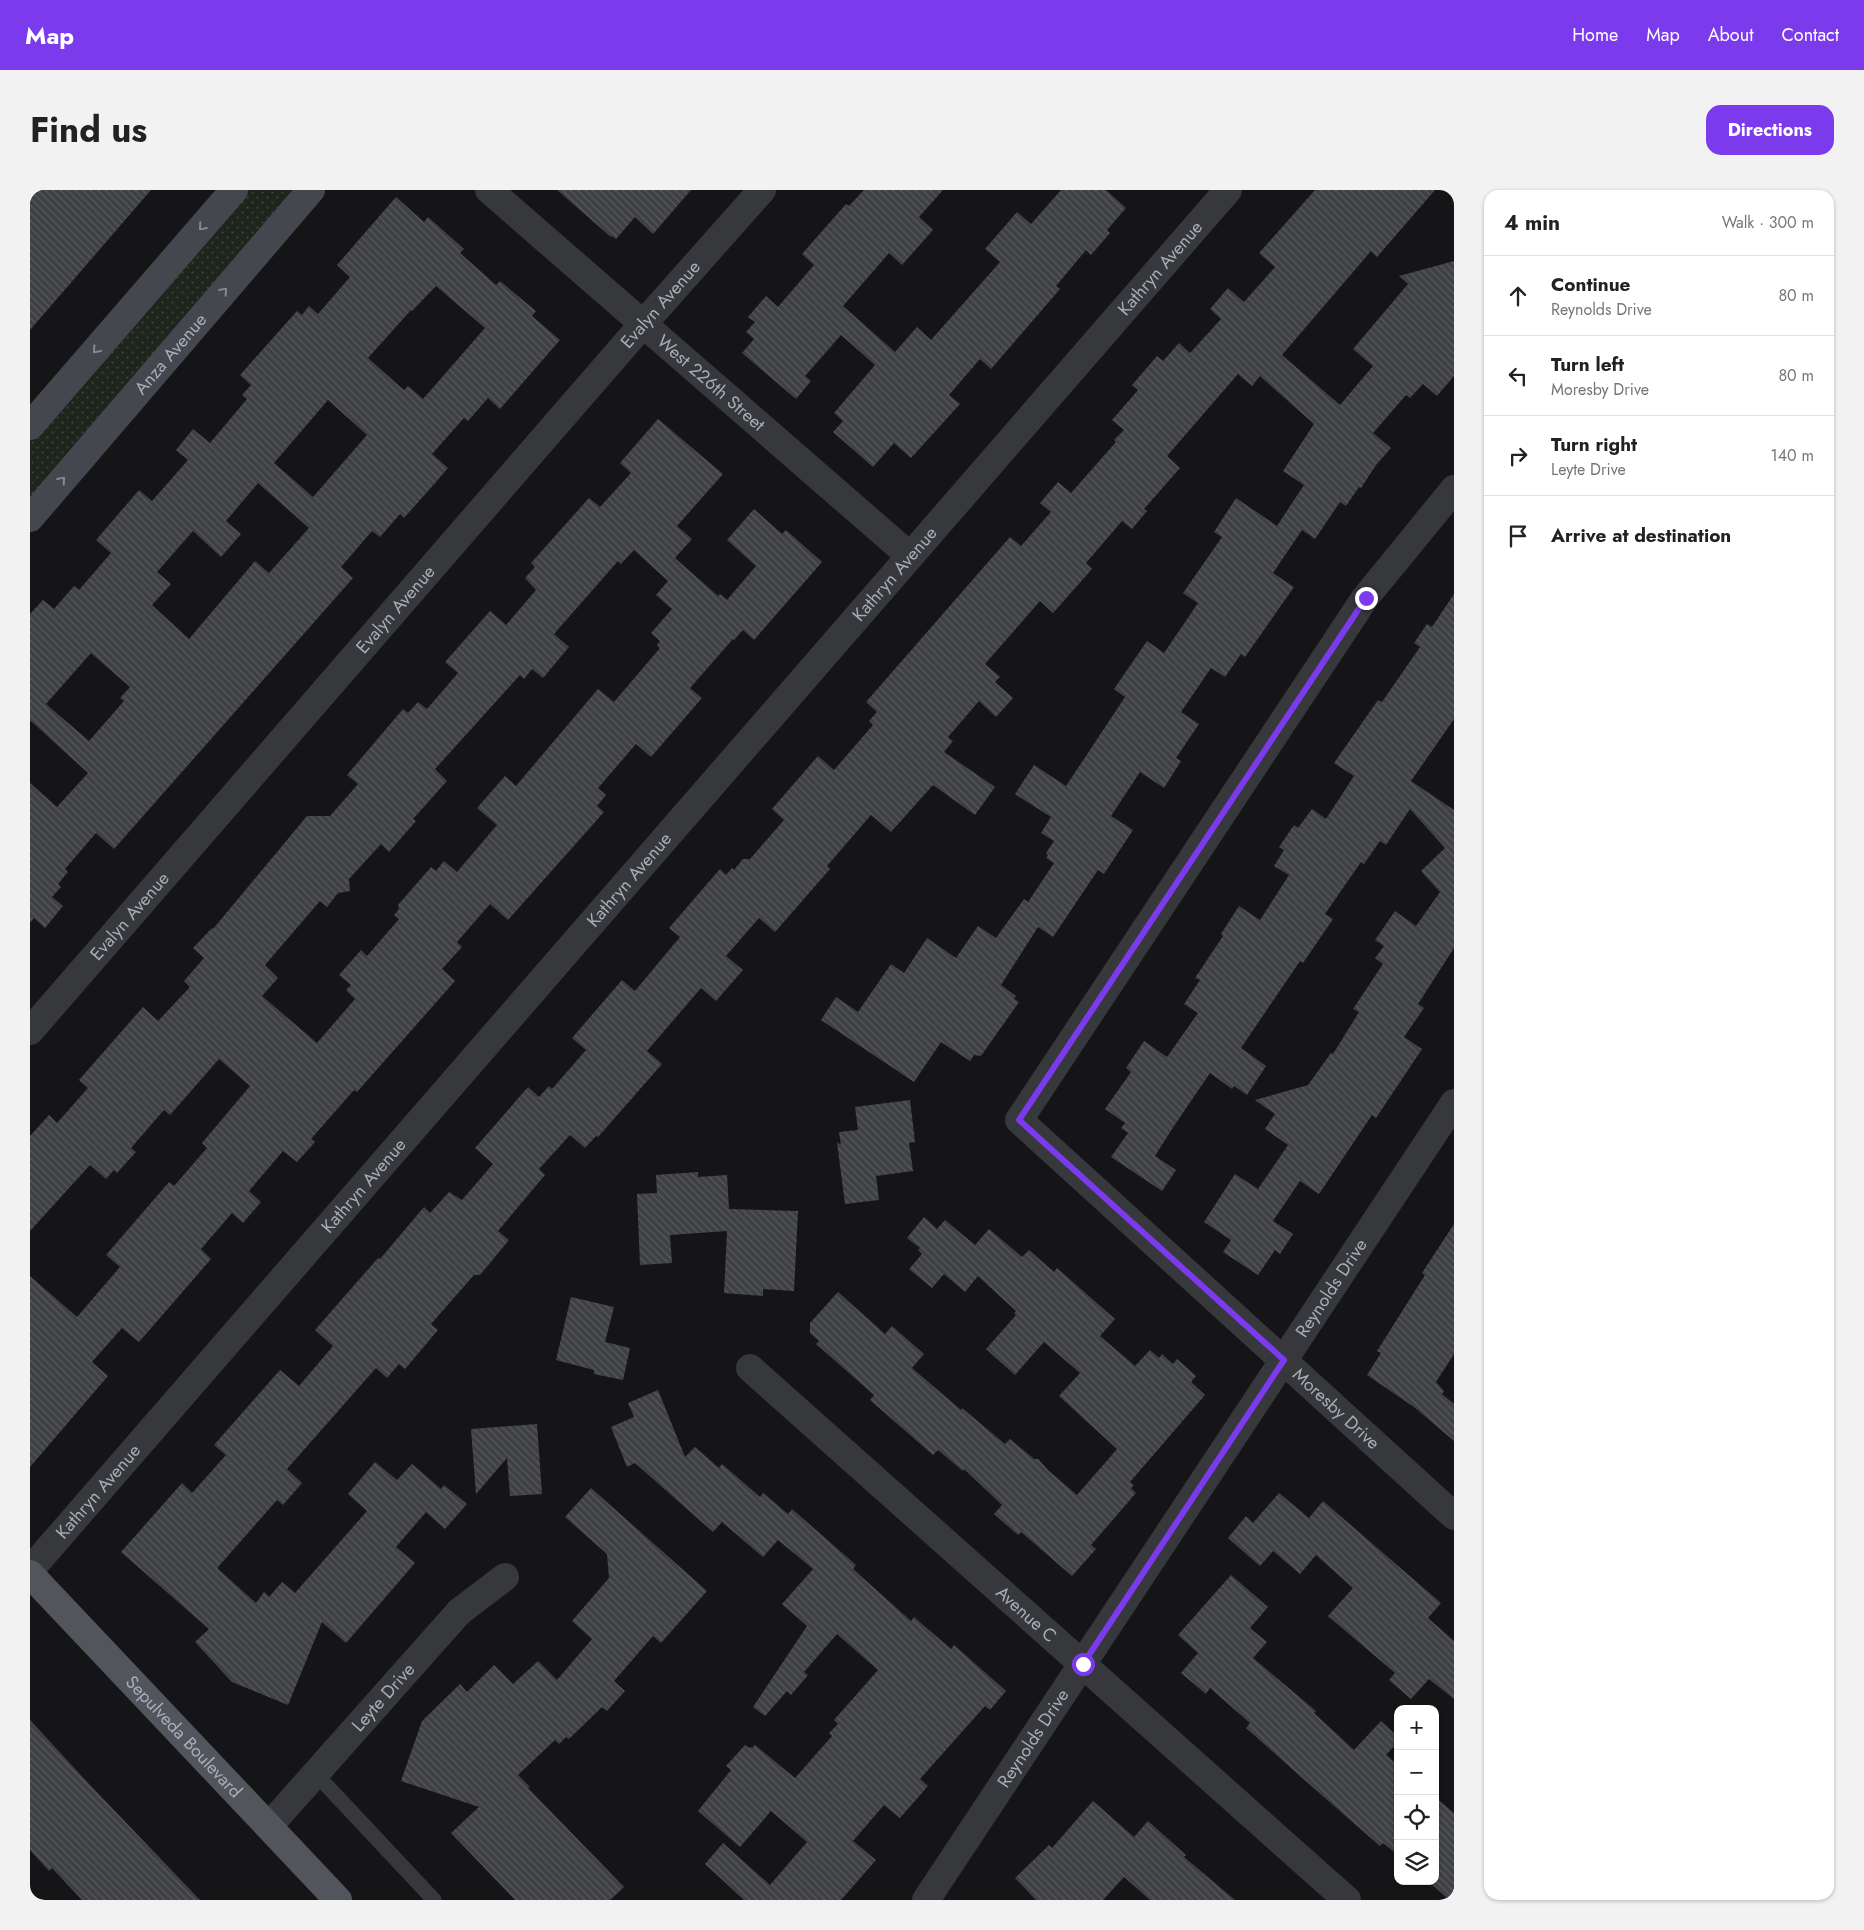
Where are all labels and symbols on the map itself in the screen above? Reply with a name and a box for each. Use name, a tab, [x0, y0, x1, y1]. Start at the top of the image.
street label: Kathryn Avenue	[1112, 215, 1209, 321]
one-way arrow	[200, 221, 208, 230]
street label: Evalyn Avenue	[615, 255, 707, 354]
one-way arrow	[219, 287, 228, 296]
street label: Anza Avenue	[128, 308, 213, 400]
street label: West 226th Street	[651, 329, 771, 438]
one-way arrow	[93, 344, 102, 353]
one-way arrow	[56, 477, 65, 486]
street label: Kathryn Avenue	[846, 521, 943, 627]
street label: Evalyn Avenue	[350, 560, 441, 659]
route end	[1355, 587, 1378, 610]
street label: Kathryn Avenue	[581, 827, 678, 933]
street label: Evalyn Avenue	[84, 866, 175, 966]
street label: Kathryn Avenue	[315, 1132, 412, 1239]
street label: Reynolds Drive	[1289, 1234, 1374, 1343]
street label: Moresby Drive	[1287, 1362, 1386, 1456]
street label: Kathryn Avenue	[50, 1438, 147, 1545]
street label: Avenue C	[990, 1580, 1062, 1648]
route start	[1072, 1653, 1095, 1676]
street label: Leyte Drive	[346, 1657, 421, 1737]
street label: Sepulveda Boulevard	[120, 1670, 248, 1804]
street label: Reynolds Drive	[991, 1684, 1075, 1793]

